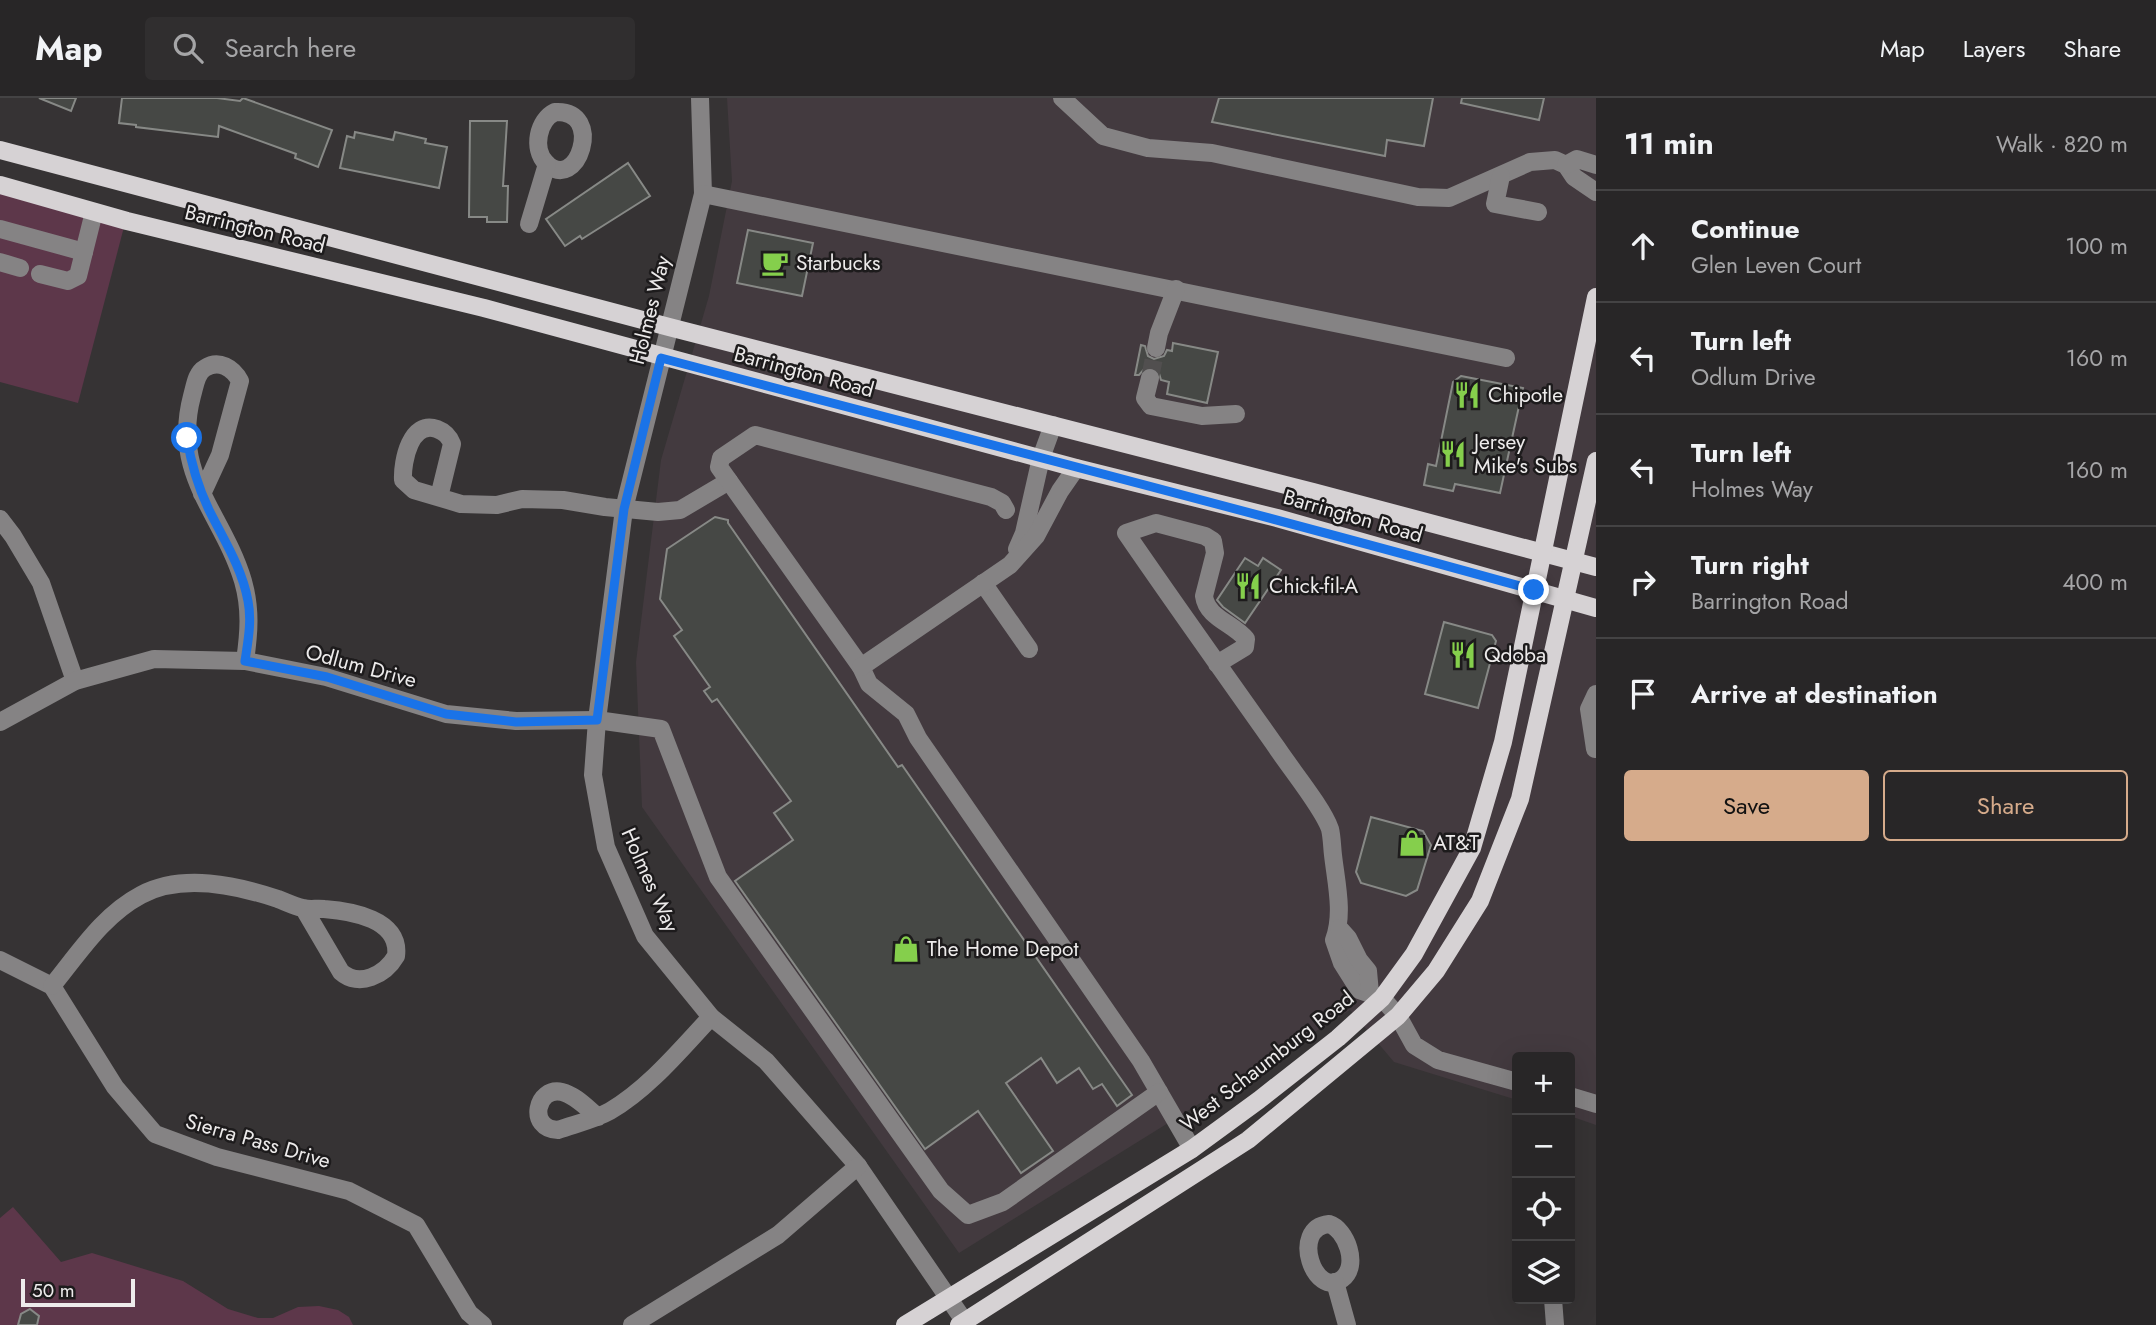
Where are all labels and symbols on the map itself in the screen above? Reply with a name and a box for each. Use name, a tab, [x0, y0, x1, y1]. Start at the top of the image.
street label: Barrington Road	[182, 197, 328, 261]
cafe icon: Starbucks	[760, 248, 790, 278]
place label: Starbucks	[796, 248, 881, 278]
street label: Holmes Way	[622, 252, 678, 368]
street label: Barrington Road	[731, 339, 877, 405]
restaurant icon: Chipotle	[1452, 380, 1482, 410]
place label: Chipotle	[1488, 380, 1563, 410]
route start	[171, 422, 202, 453]
place label: Jersey Mike's Subs	[1471, 427, 1577, 481]
restaurant icon: Jersey Mike's Subs	[1438, 439, 1468, 469]
street label: Barrington Road	[1280, 482, 1426, 550]
restaurant icon: Chick-fil-A	[1233, 571, 1263, 601]
place label: Chick-fil-A	[1269, 571, 1358, 601]
route end	[1518, 574, 1549, 605]
street label: Odlum Drive	[302, 637, 420, 695]
restaurant icon: Qdoba	[1448, 640, 1478, 670]
place label: Qdoba	[1484, 640, 1546, 670]
street label: Holmes Way	[614, 823, 687, 938]
shop icon: AT&T	[1397, 828, 1427, 858]
place label: AT&T	[1433, 828, 1479, 858]
shop icon: The Home Depot	[891, 934, 921, 964]
place label: The Home Depot	[927, 934, 1078, 964]
street label: West Schaumburg Road	[1174, 984, 1360, 1138]
street label: Sierra Pass Drive	[182, 1106, 334, 1176]
scale bar	[21, 1276, 135, 1308]

